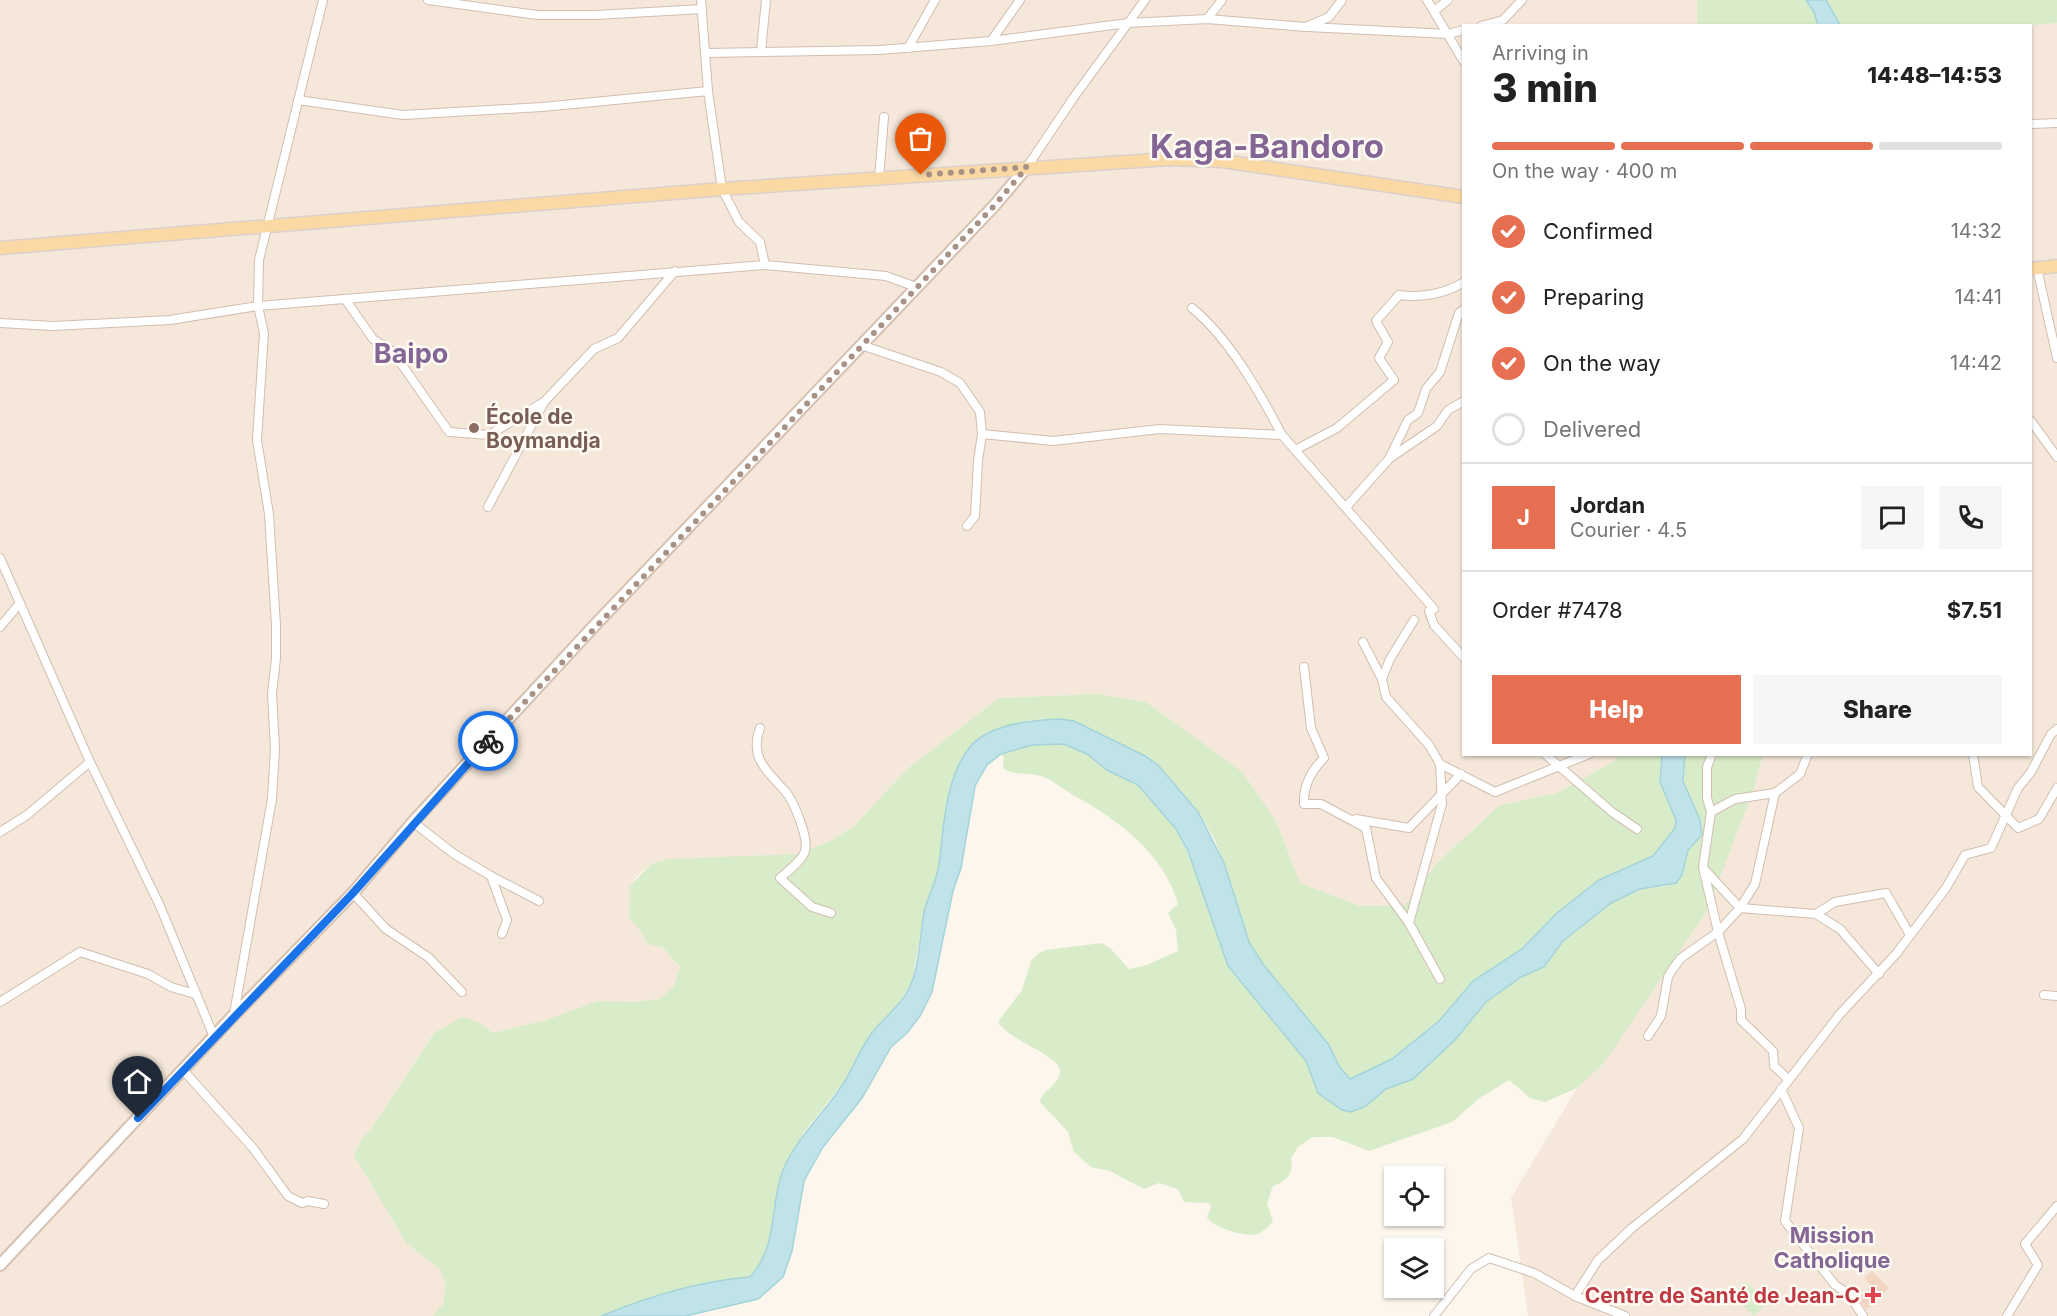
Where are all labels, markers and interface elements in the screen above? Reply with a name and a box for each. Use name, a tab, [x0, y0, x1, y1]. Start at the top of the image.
text: Arriving in	[1492, 41, 1589, 65]
text: 14:48–14:53	[1867, 62, 2002, 88]
text: 3 min	[1492, 64, 1598, 111]
pin	[895, 113, 946, 175]
icon: bag	[904, 122, 937, 155]
district label: Kaga-Bandoro	[1150, 126, 1384, 166]
text: On the way · 400 m	[1492, 159, 1677, 183]
icon: check	[1492, 215, 1525, 248]
text: Confirmed	[1543, 218, 1653, 244]
text: 14:32	[1951, 219, 2002, 243]
icon: check	[1492, 281, 1525, 314]
text: Preparing	[1543, 284, 1644, 310]
text: 14:41	[1955, 285, 2002, 309]
district label: Baipo	[374, 337, 448, 370]
icon: check	[1492, 347, 1525, 380]
text: On the way	[1543, 350, 1661, 376]
text: 14:42	[1950, 351, 2002, 375]
place label: École de Boymandja	[486, 403, 601, 453]
text: Delivered	[1543, 416, 1641, 442]
marker: École de Boymandja	[467, 421, 481, 435]
button: chat	[1861, 486, 1924, 549]
button: phone	[1939, 486, 2002, 549]
text: Jordan	[1570, 492, 1645, 518]
text: J	[1517, 504, 1530, 530]
text: Courier · 4.5	[1570, 518, 1687, 542]
text: Order #7478	[1492, 597, 1623, 623]
text: $7.51	[1947, 597, 2002, 623]
button: Help	[1492, 675, 1741, 744]
button: Share	[1753, 675, 2002, 744]
courier	[458, 711, 518, 771]
icon: bike	[472, 725, 505, 758]
pin	[112, 1056, 163, 1118]
icon: home	[121, 1065, 154, 1098]
map controls	[1384, 1166, 1444, 1298]
button: locate	[1384, 1166, 1444, 1226]
district label: Mission Catholique	[1774, 1222, 1890, 1273]
button: layers	[1384, 1238, 1444, 1298]
place label: Centre de Santé de Jean-C	[1585, 1283, 1860, 1308]
marker: Centre de Santé de Jean-C	[1864, 1286, 1882, 1304]

